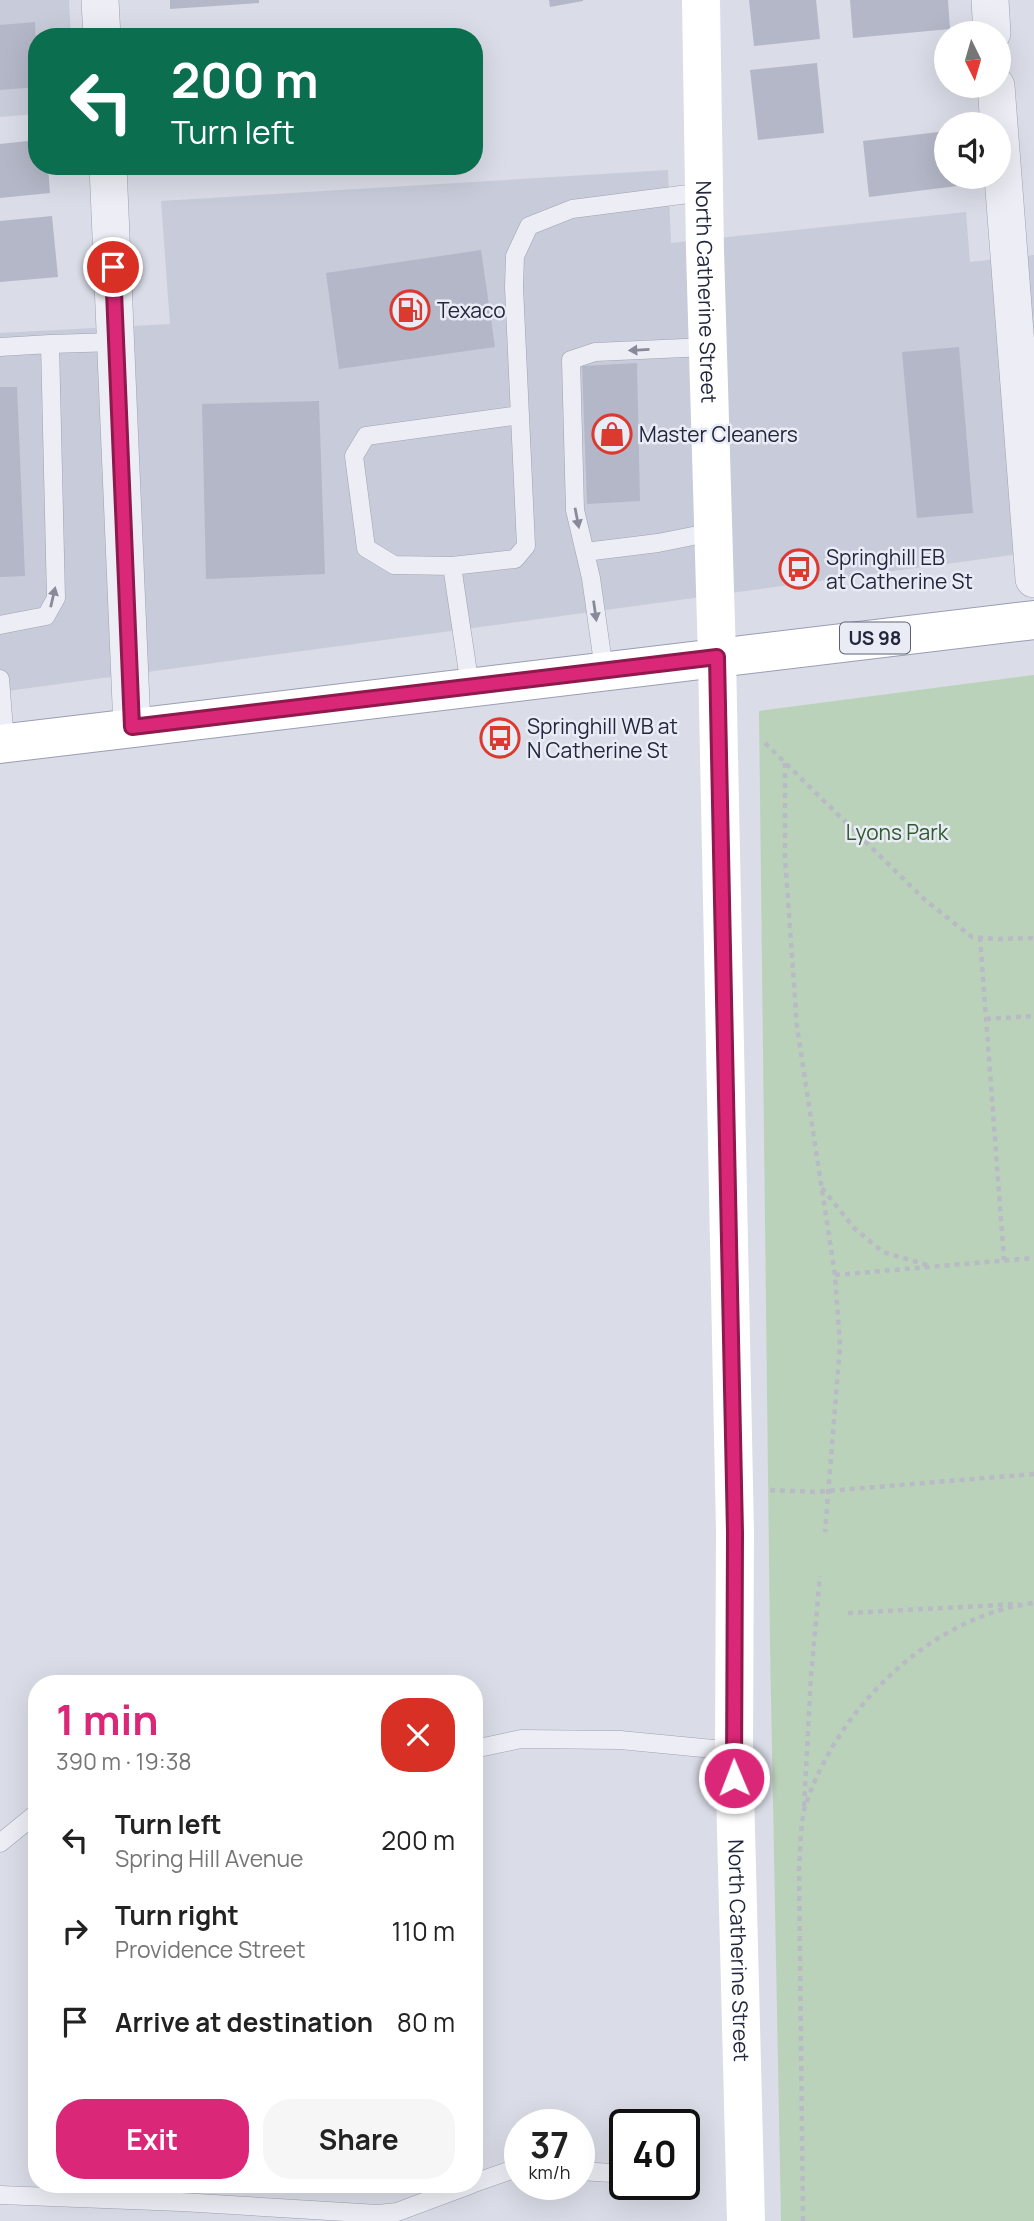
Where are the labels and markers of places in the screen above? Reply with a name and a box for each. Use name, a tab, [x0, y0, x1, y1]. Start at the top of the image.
pin	[83, 237, 143, 297]
fuel station icon: Texaco	[389, 289, 431, 331]
place label: Texaco	[437, 296, 506, 324]
shop icon: Master Cleaners	[591, 413, 633, 455]
place label: Master Cleaners	[639, 420, 798, 448]
place label: Springhill EB at Catherine St	[826, 543, 973, 595]
bus stop icon: Springhill EB at Catherine St	[778, 548, 820, 590]
place label: Springhill WB at N Catherine St	[527, 712, 678, 764]
bus stop icon: Springhill WB at N Catherine St	[479, 717, 521, 759]

